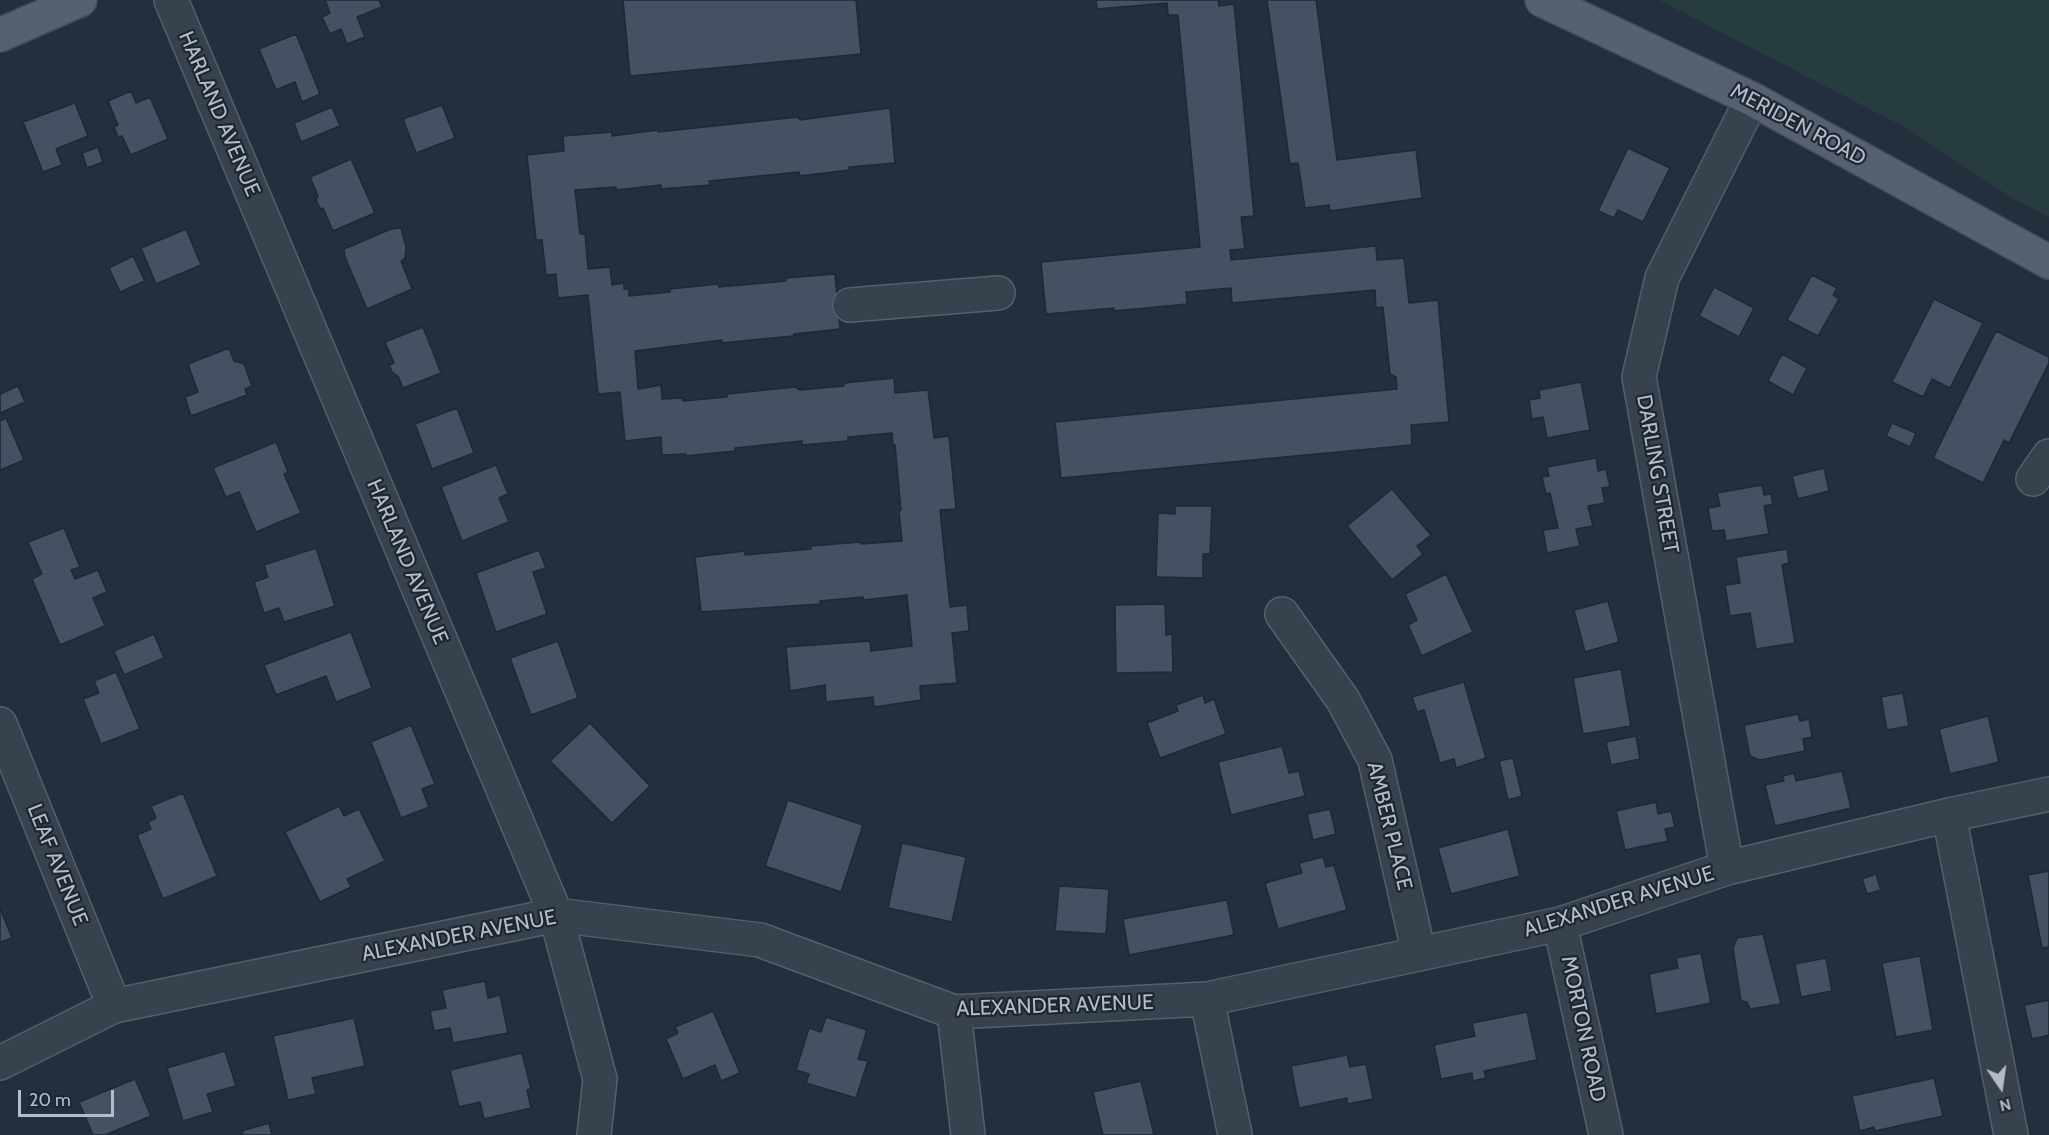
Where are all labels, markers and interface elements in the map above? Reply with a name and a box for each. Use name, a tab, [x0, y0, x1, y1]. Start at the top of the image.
street label: HARLAND AVENUE	[173, 28, 265, 200]
street label: MERIDEN ROAD	[1726, 79, 1870, 171]
street label: DARLING STREET	[1631, 393, 1683, 555]
street label: HARLAND AVENUE	[361, 476, 453, 648]
street label: AMBER PLACE	[1361, 759, 1417, 893]
street label: LEAF AVENUE	[21, 801, 93, 929]
street label: ALEXANDER AVENUE	[1521, 861, 1717, 943]
street label: ALEXANDER AVENUE	[360, 905, 558, 967]
street label: MORTON ROAD	[1555, 954, 1611, 1104]
street label: ALEXANDER AVENUE	[956, 990, 1154, 1022]
north arrow	[1971, 1057, 2031, 1117]
scale bar	[21, 1078, 117, 1116]
text: 20 m	[29, 1089, 71, 1111]
text: N	[1998, 1094, 2013, 1116]

